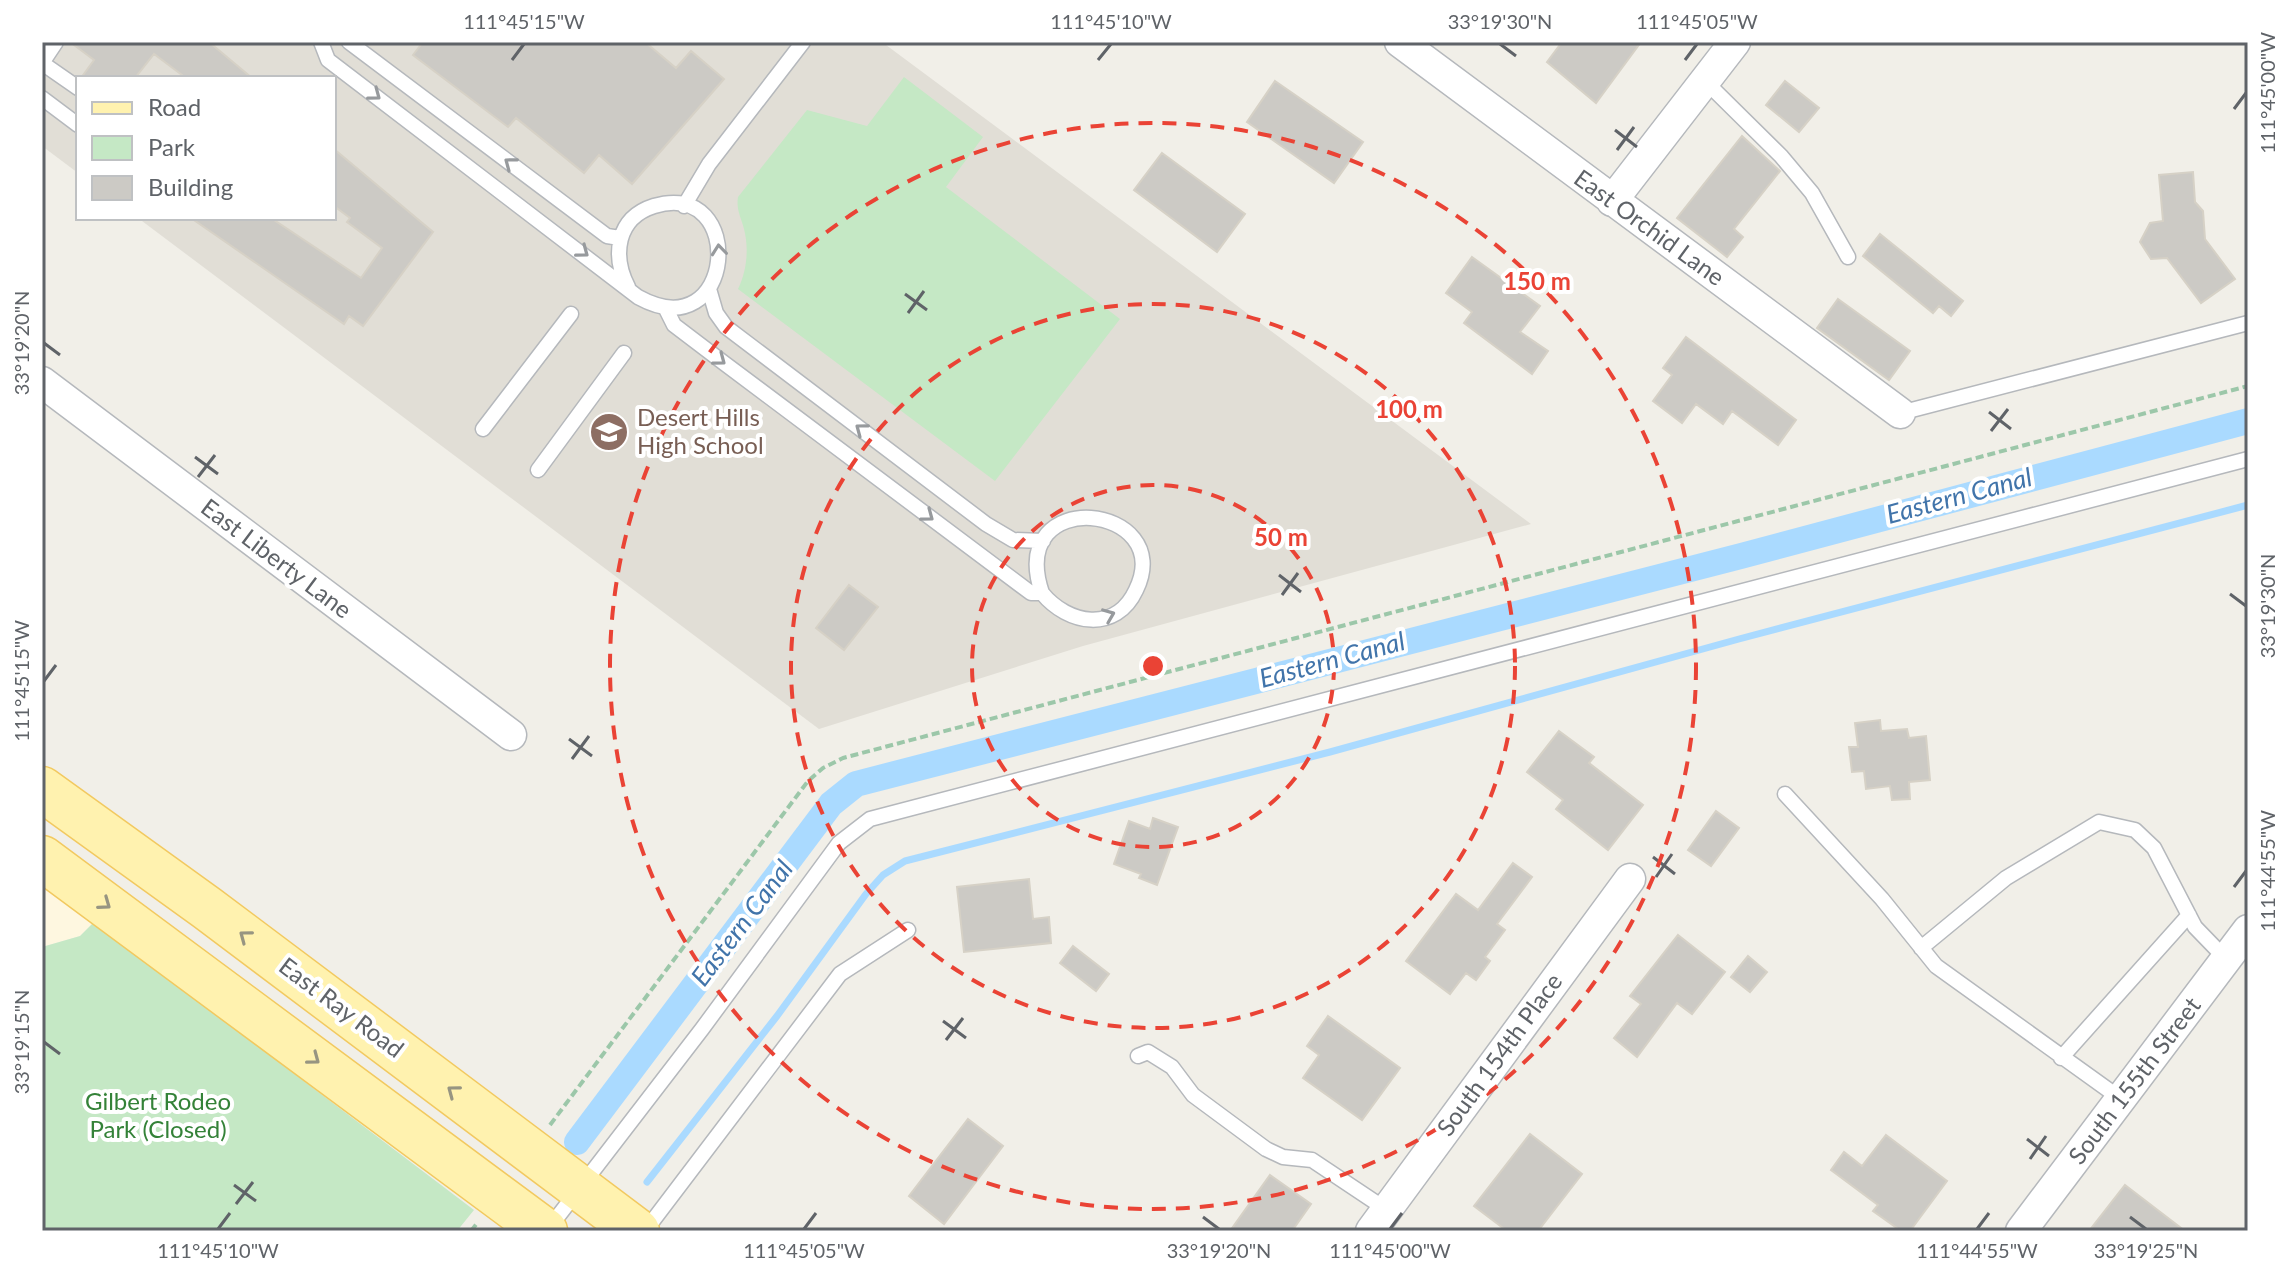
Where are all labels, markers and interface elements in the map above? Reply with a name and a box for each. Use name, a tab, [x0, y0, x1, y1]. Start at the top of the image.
text: 111°45'15"W	[463, 9, 585, 33]
text: 111°45'10"W	[1050, 9, 1172, 33]
text: 33°19'30"N	[1448, 9, 1552, 33]
text: 111°45'05"W	[1636, 9, 1758, 33]
text: 111°45'00"W	[2255, 32, 2279, 154]
legend	[76, 76, 336, 220]
one-way arrow	[366, 86, 381, 100]
text: Road	[148, 92, 201, 121]
text: Park	[148, 132, 196, 161]
one-way arrow	[505, 159, 519, 173]
street label: East Orchid Lane	[1569, 163, 1731, 291]
text: Building	[148, 172, 233, 201]
one-way arrow	[574, 242, 588, 257]
one-way arrow	[710, 244, 727, 257]
text: 150 m	[1503, 266, 1571, 295]
text: 33°19'20"N	[9, 291, 33, 395]
one-way arrow	[711, 351, 726, 365]
text: 100 m	[1375, 394, 1443, 423]
place label: Desert Hills High School	[637, 402, 764, 459]
school or university icon: Desert Hills High School	[588, 411, 630, 453]
one-way arrow	[855, 425, 870, 439]
water label: Eastern Canal	[1882, 460, 2035, 530]
street label: East Liberty Lane	[196, 492, 358, 624]
one-way arrow	[919, 506, 934, 520]
text: 50 m	[1254, 522, 1308, 551]
text: 33°19'30"N	[2255, 554, 2279, 658]
one-way arrow	[1101, 608, 1115, 624]
text: 111°45'15"W	[9, 620, 33, 742]
water label: Eastern Canal	[1255, 624, 1408, 694]
centre of rings	[1139, 652, 1167, 680]
text: 111°44'55"W	[2255, 810, 2279, 932]
water label: Eastern Canal	[683, 853, 799, 992]
one-way arrow	[97, 894, 111, 909]
one-way arrow	[239, 931, 253, 945]
street label: East Ray Road	[274, 951, 410, 1063]
street label: South 154th Place	[1430, 967, 1567, 1141]
text: 33°19'15"N	[9, 990, 33, 1094]
street label: South 155th Street	[2062, 991, 2206, 1169]
one-way arrow	[305, 1049, 320, 1063]
park label: Gilbert Rodeo Park (Closed)	[85, 1086, 231, 1143]
one-way arrow	[447, 1086, 462, 1101]
text: 111°45'10"W	[157, 1238, 279, 1262]
text: 111°45'05"W	[743, 1238, 865, 1262]
text: 33°19'20"N	[1167, 1238, 1271, 1262]
text: 111°45'00"W	[1329, 1238, 1451, 1262]
text: 111°44'55"W	[1916, 1238, 2038, 1262]
text: 33°19'25"N	[2094, 1238, 2198, 1262]

